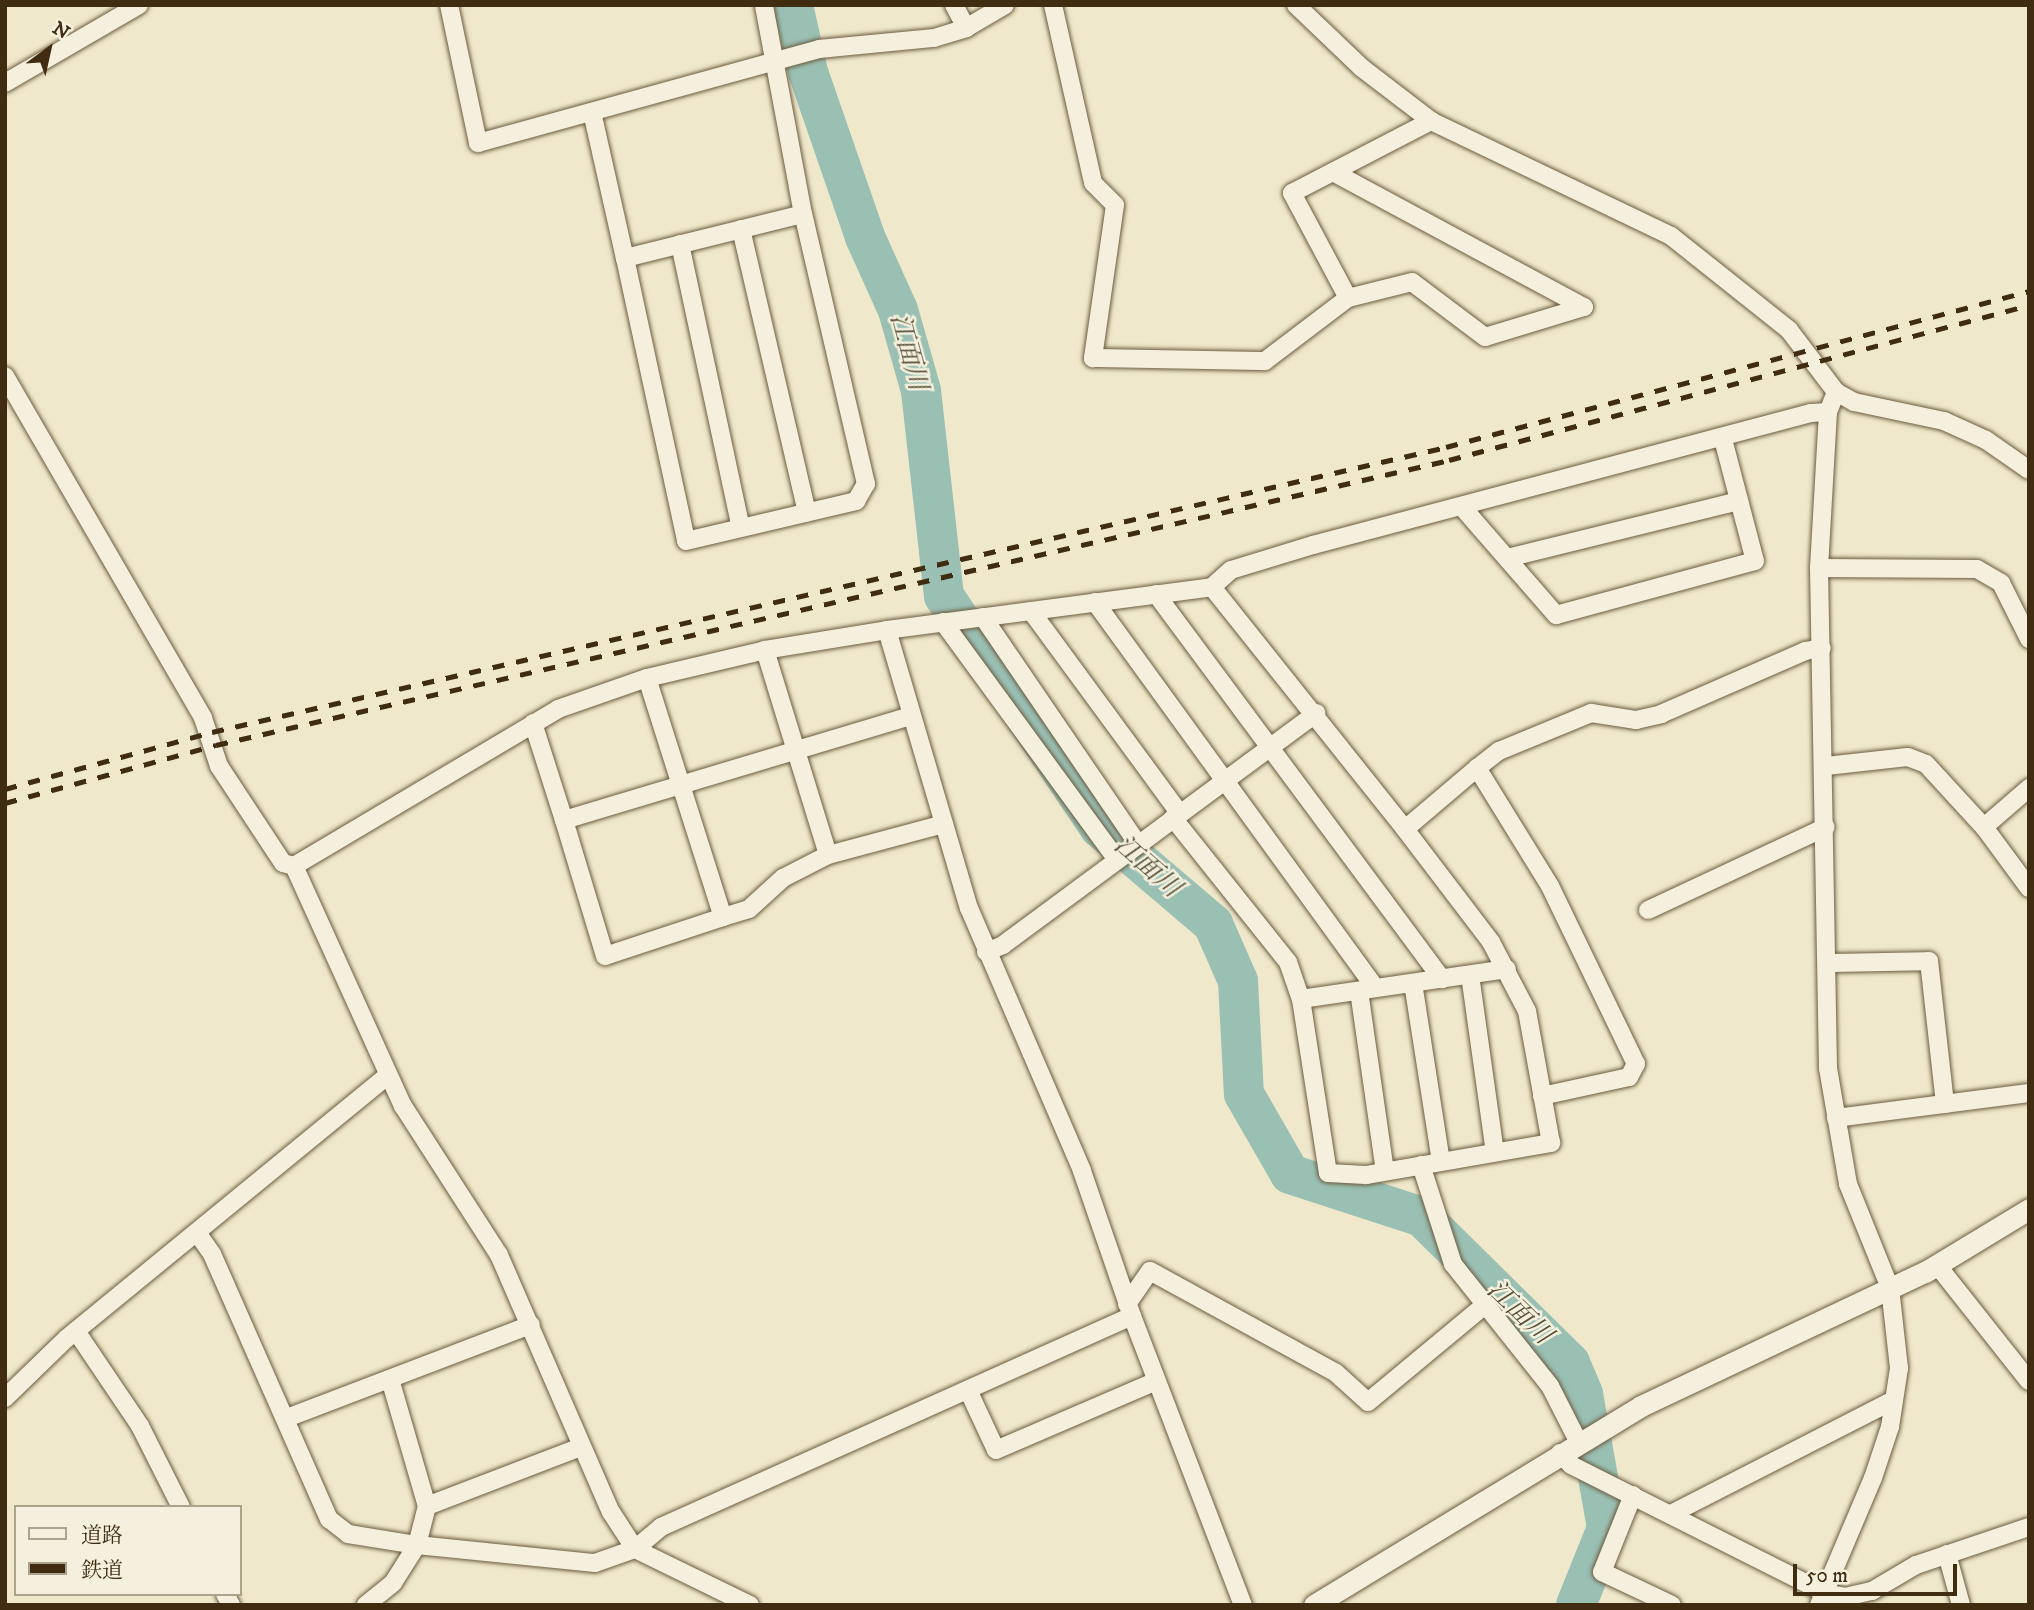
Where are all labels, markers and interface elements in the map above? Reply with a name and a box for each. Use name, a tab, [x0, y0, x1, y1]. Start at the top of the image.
north arrow	[14, 14, 84, 84]
text: N	[48, 17, 74, 45]
water label: 江面川	[883, 310, 933, 394]
water label: 江面川	[1107, 830, 1187, 904]
water label: 江面川	[1480, 1275, 1558, 1351]
legend	[14, 1505, 242, 1596]
text: 道路	[81, 1523, 123, 1549]
scale bar	[1796, 1550, 1960, 1594]
text: 鉄道	[81, 1558, 123, 1584]
text: 50 m	[1806, 1563, 1848, 1589]

